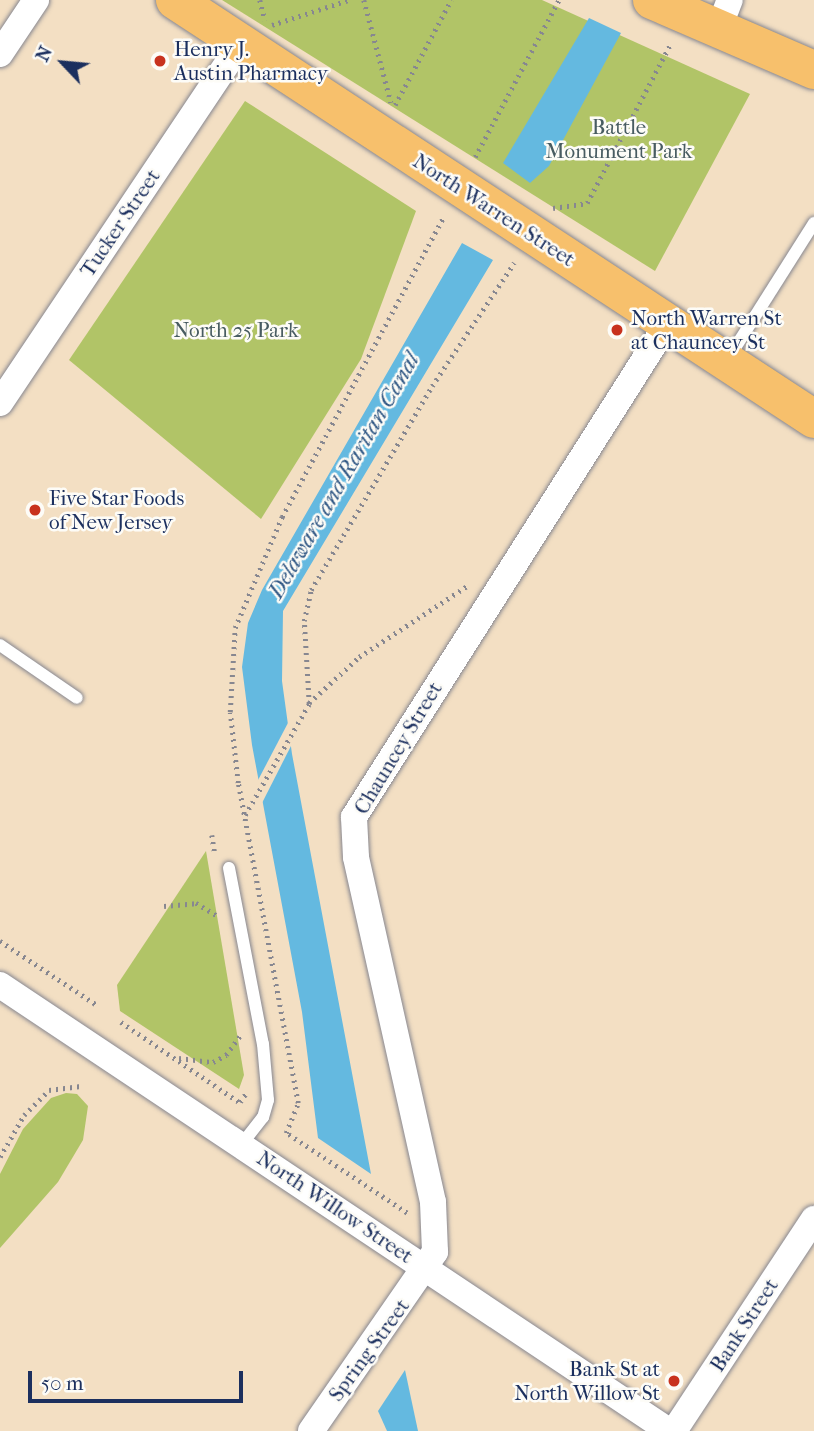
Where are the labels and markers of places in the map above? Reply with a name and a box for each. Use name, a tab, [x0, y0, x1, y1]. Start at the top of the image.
place label: Henry J. Austin Pharmacy	[174, 36, 328, 86]
marker: Henry J. Austin Pharmacy	[152, 53, 168, 69]
place label: North Warren St at Chauncey St	[631, 305, 782, 355]
marker: North Warren St at Chauncey St	[609, 322, 625, 338]
place label: Five Star Foods of New Jersey	[49, 485, 184, 535]
marker: Five Star Foods of New Jersey	[27, 502, 43, 518]
place label: Bank St at North Willow St	[514, 1356, 660, 1406]
marker: Bank St at North Willow St	[666, 1373, 682, 1389]

